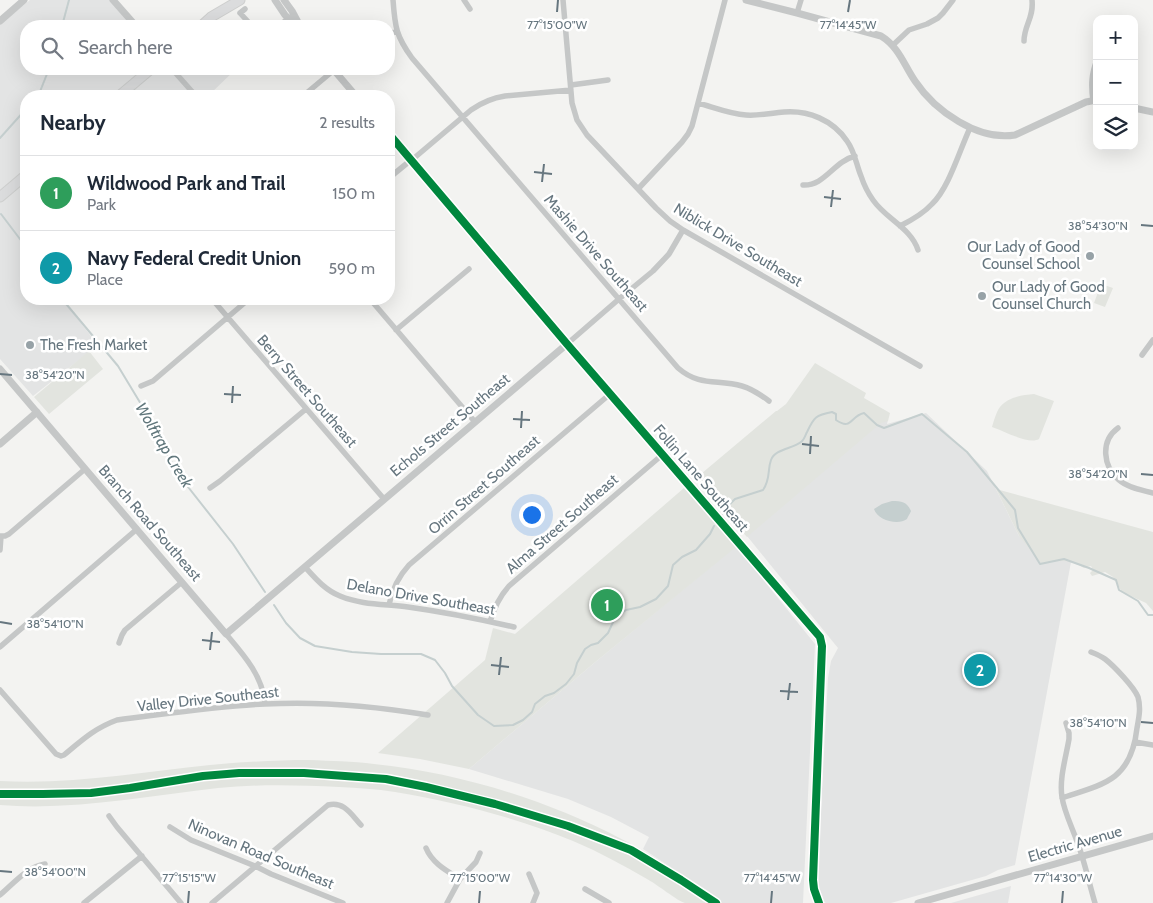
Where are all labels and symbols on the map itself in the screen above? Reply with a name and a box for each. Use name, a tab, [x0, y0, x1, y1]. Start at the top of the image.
text: 77°15'00"W	[527, 17, 588, 32]
text: 77°14'45"W	[820, 17, 877, 32]
street label: Mashie Drive Southeast	[540, 191, 652, 315]
street label: Niblick Drive Southeast	[670, 199, 806, 291]
text: 38°54'30"N	[1068, 218, 1128, 233]
place label: Our Lady of Good Counsel School	[967, 238, 1080, 273]
marker: Our Lady of Good Counsel School	[1084, 250, 1096, 262]
place label: Our Lady of Good Counsel Church	[992, 278, 1105, 313]
marker: Our Lady of Good Counsel Church	[976, 290, 988, 302]
street label: Berry Street Southeast	[253, 331, 361, 451]
place label: The Fresh Market	[40, 336, 147, 354]
marker: The Fresh Market	[24, 339, 36, 351]
text: 38°54'20"N	[25, 367, 85, 382]
street label: Echols Street Southeast	[387, 370, 513, 480]
water label: Wolftrap Creek	[131, 399, 197, 492]
street label: Follin Lane Southeast	[650, 421, 752, 535]
street label: Orrin Street Southeast	[425, 432, 543, 538]
street label: Branch Road Southeast	[95, 461, 205, 585]
text: 38°54'20"N	[1068, 466, 1128, 481]
street label: Alma Street Southeast	[502, 470, 622, 578]
your location	[519, 502, 545, 528]
street label: Delano Drive Southeast	[345, 575, 497, 619]
pin: 1	[591, 586, 623, 624]
text: 38°54'10"N	[26, 616, 84, 631]
pin: 2	[964, 651, 996, 689]
street label: Valley Drive Southeast	[136, 683, 280, 715]
text: 38°54'10"N	[1069, 715, 1127, 730]
street label: Ninovan Road Southeast	[185, 815, 337, 893]
street label: Electric Avenue	[1026, 822, 1124, 866]
text: 38°54'00"N	[24, 864, 86, 879]
text: 77°15'15"W	[162, 870, 216, 885]
text: 77°15'00"W	[450, 870, 511, 885]
text: 77°14'45"W	[744, 870, 801, 885]
text: 77°14'30"W	[1034, 870, 1093, 885]

